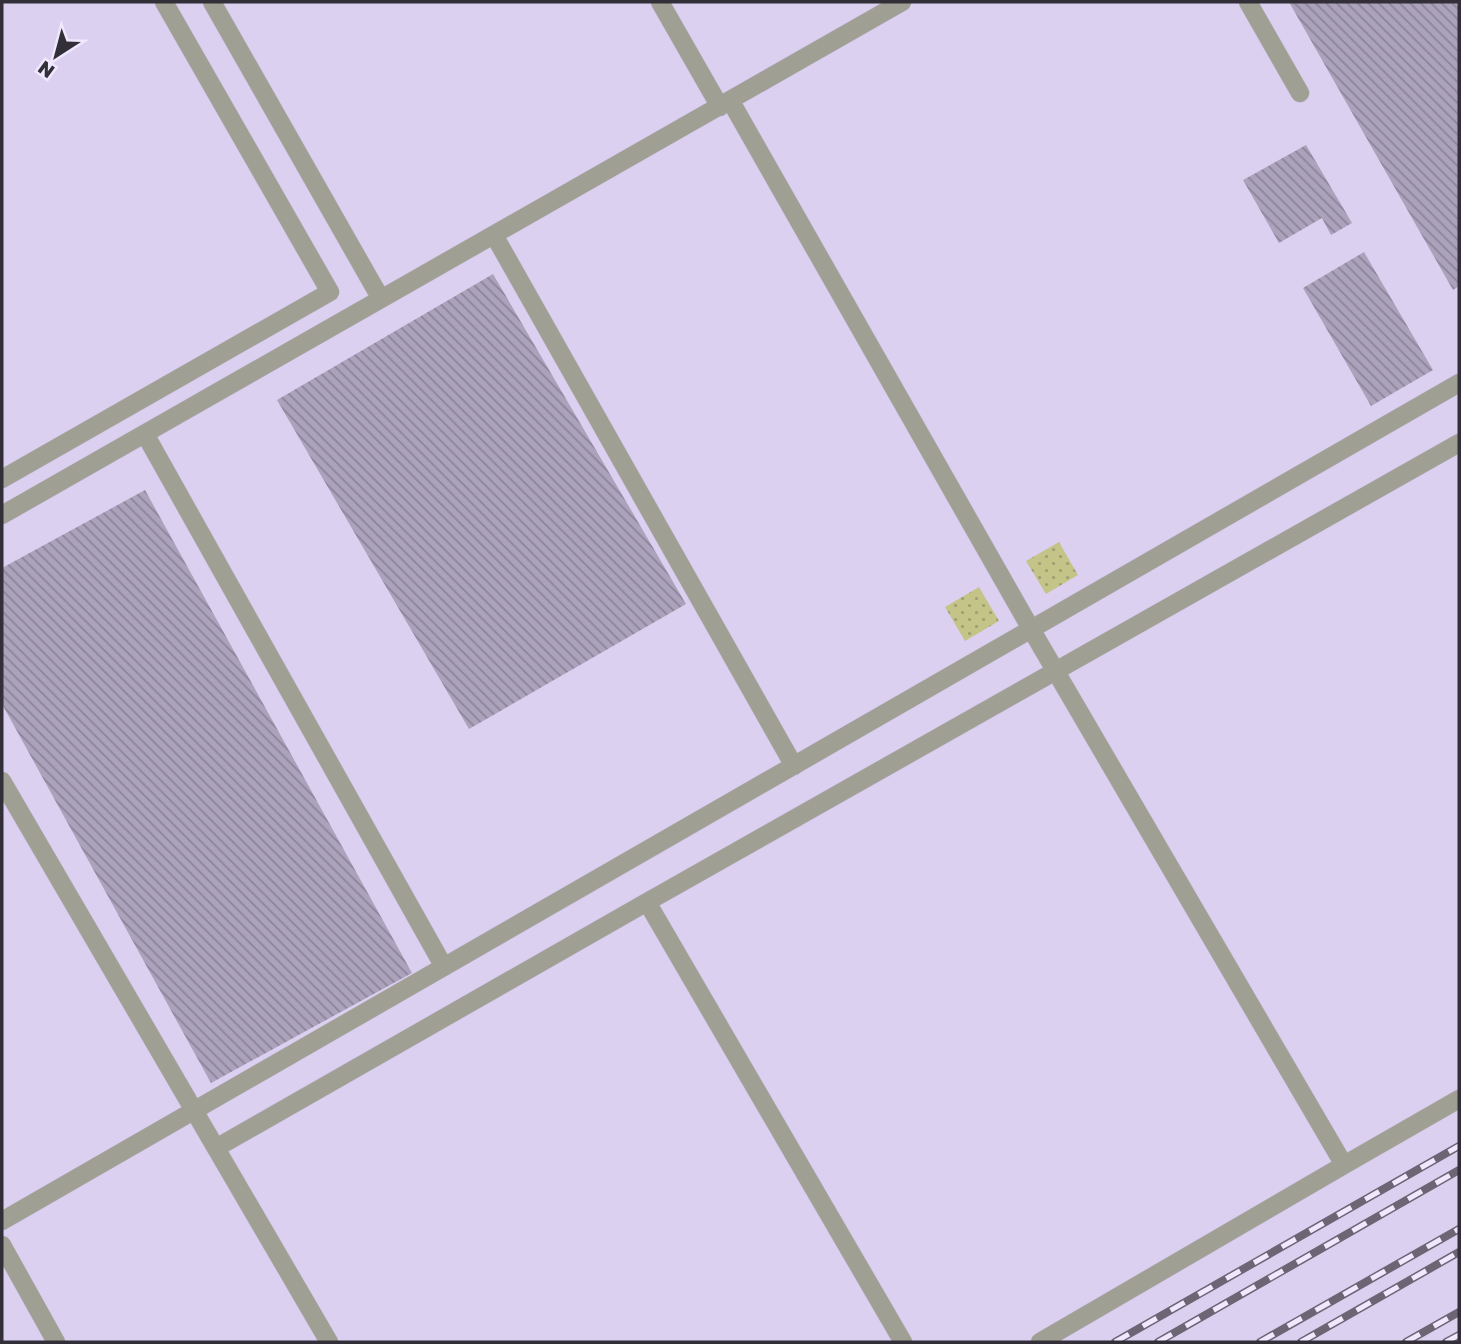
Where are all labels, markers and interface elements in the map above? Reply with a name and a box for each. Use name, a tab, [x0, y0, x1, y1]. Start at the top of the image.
north arrow	[21, 21, 91, 91]
text: N	[33, 57, 58, 84]

